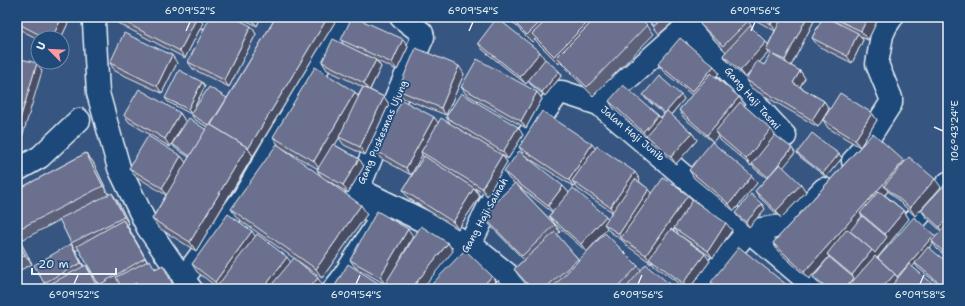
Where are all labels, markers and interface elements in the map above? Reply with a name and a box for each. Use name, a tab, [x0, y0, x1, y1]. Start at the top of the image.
text: 6°09'52"S	[165, 4, 216, 17]
text: 6°09'54"S	[448, 4, 499, 17]
text: 6°09'56"S	[730, 4, 781, 17]
north arrow	[30, 30, 70, 70]
text: U	[33, 40, 50, 53]
street label: Gang Haji Tasmi	[722, 64, 784, 132]
street label: Gang Puskesmas Ujung	[355, 78, 410, 186]
text: 106°43'24"E	[948, 100, 961, 162]
street label: Jalan Haji Junib	[598, 103, 667, 164]
street label: Gang Haji Sainah	[458, 175, 511, 255]
scale bar	[32, 250, 116, 276]
text: 20 m	[38, 256, 69, 272]
text: 6°09'52"S	[49, 288, 100, 301]
text: 6°09'54"S	[331, 288, 382, 301]
text: 6°09'56"S	[613, 288, 664, 301]
text: 6°09'58"S	[895, 288, 946, 301]

